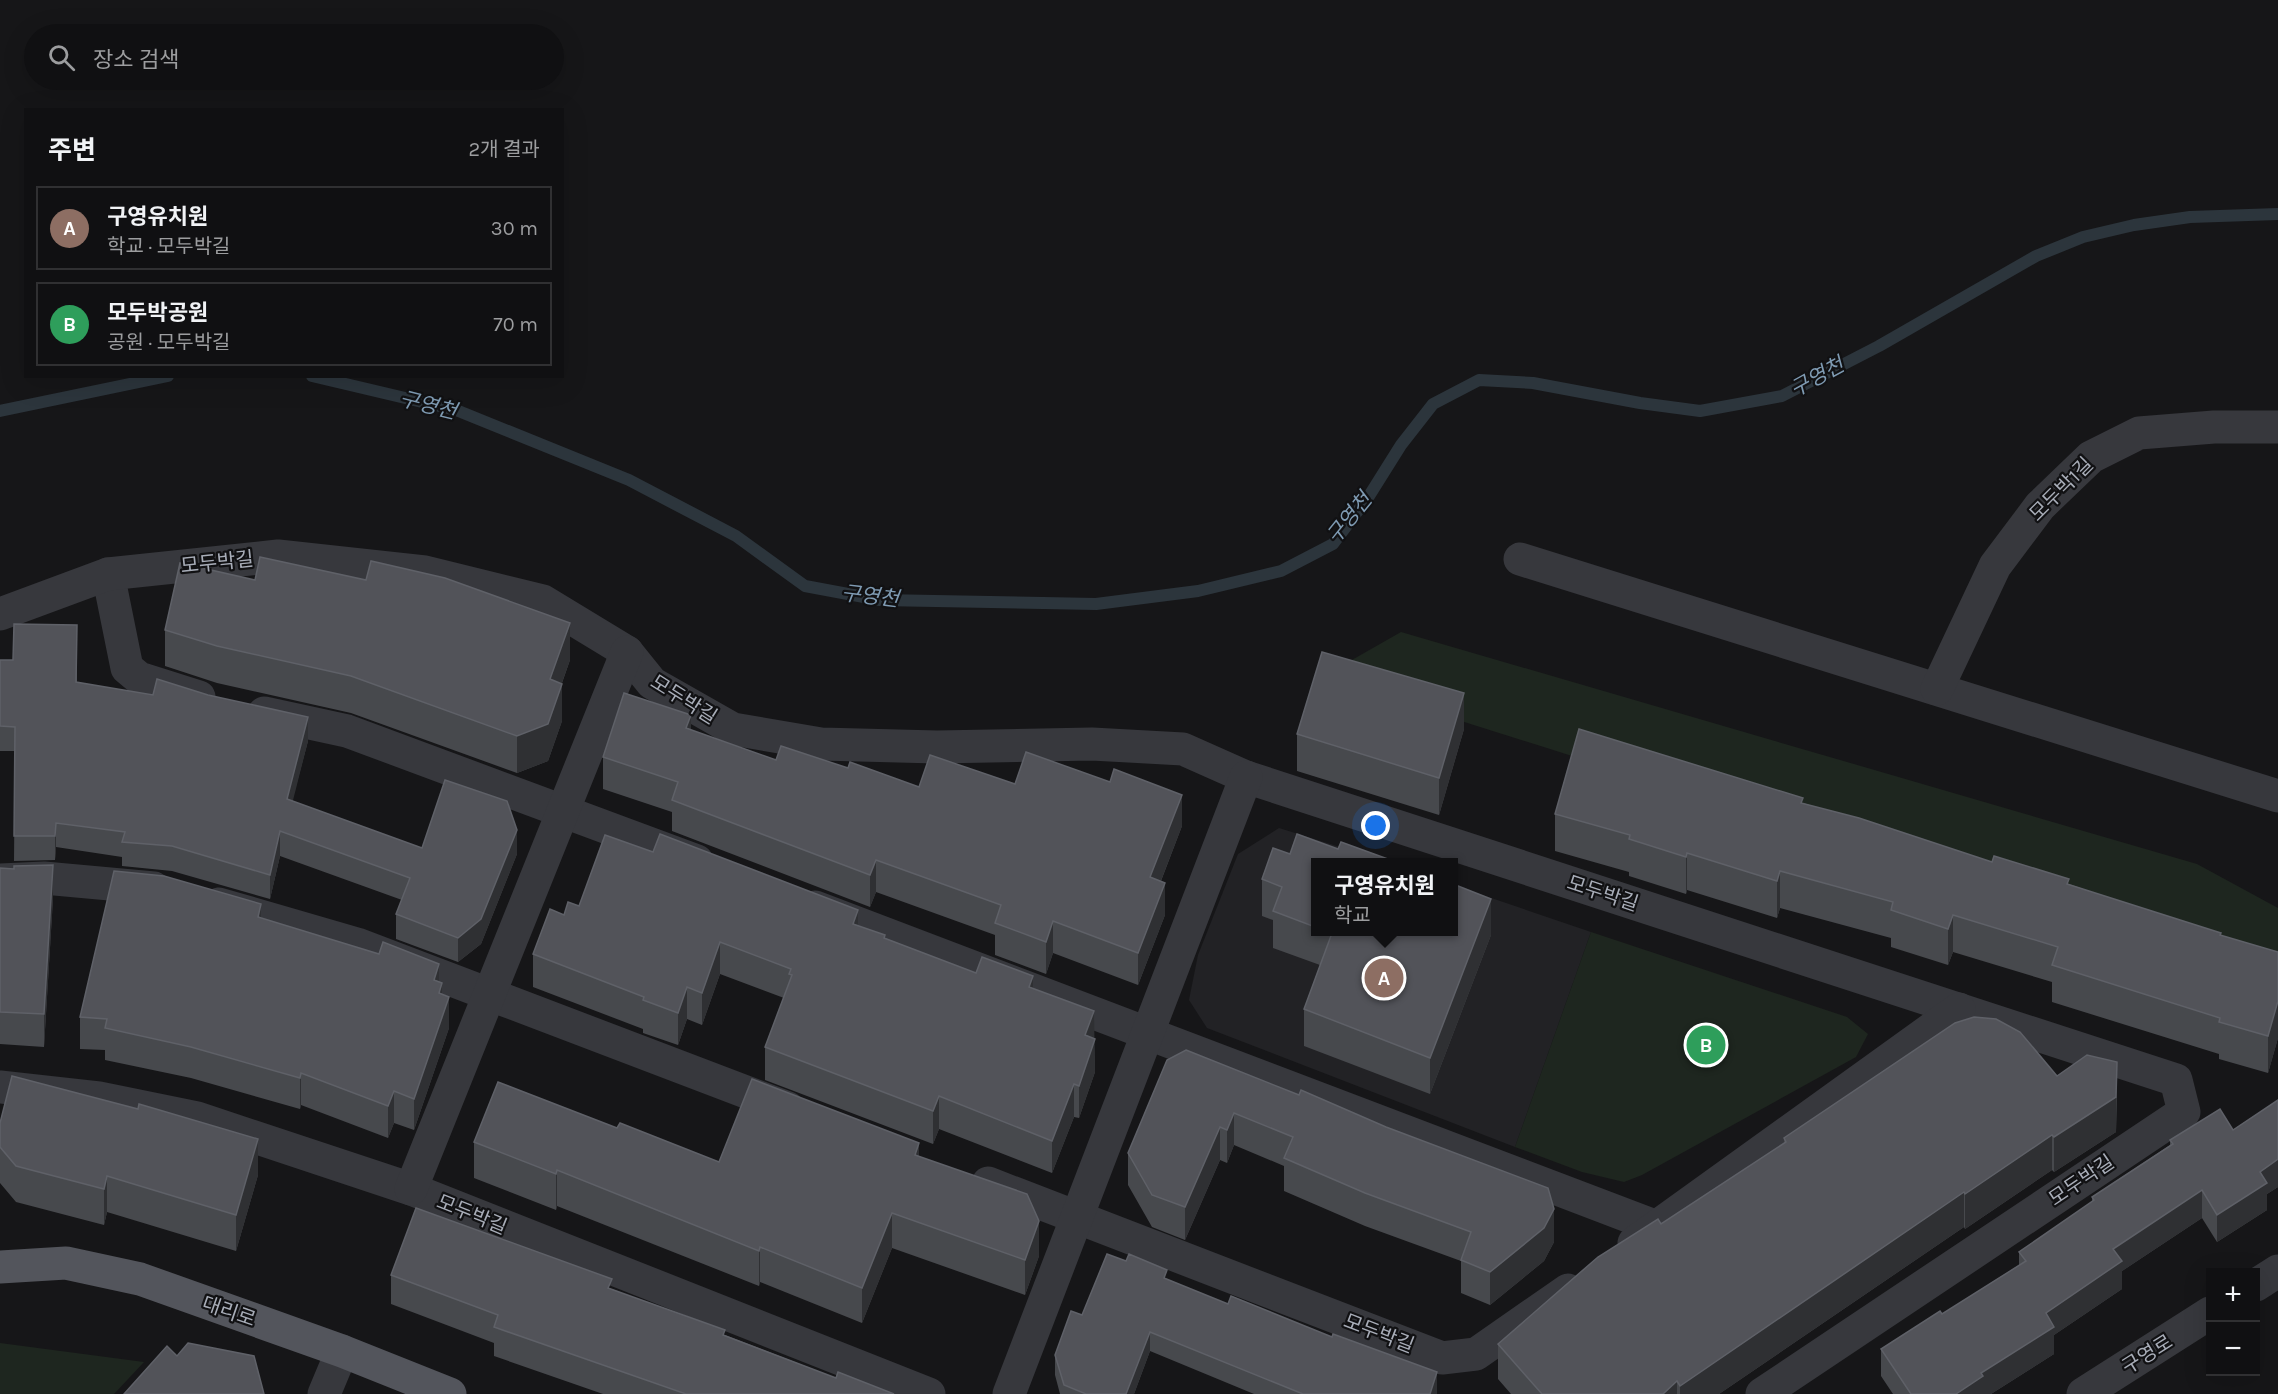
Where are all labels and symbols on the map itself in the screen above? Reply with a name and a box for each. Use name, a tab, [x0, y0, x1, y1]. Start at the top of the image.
water label: 구영천	[1786, 351, 1851, 402]
water label: 구영천	[397, 386, 462, 424]
street label: 모두박1길	[2025, 453, 2098, 526]
water label: 구영천	[1321, 486, 1378, 548]
street label: 모두박길	[179, 547, 255, 578]
water label: 구영천	[840, 581, 903, 612]
street label: 모두박길	[646, 670, 721, 729]
your location	[1361, 811, 1390, 840]
street label: 모두박길	[1564, 871, 1641, 916]
pin: A	[1364, 956, 1404, 1000]
pin: B	[1686, 1022, 1726, 1068]
street label: 모두박길	[2044, 1150, 2118, 1211]
street label: 모두박길	[433, 1190, 510, 1239]
street label: 대리로	[199, 1292, 259, 1331]
street label: 모두박길	[1340, 1310, 1417, 1357]
street label: 구영로	[2118, 1330, 2177, 1379]

